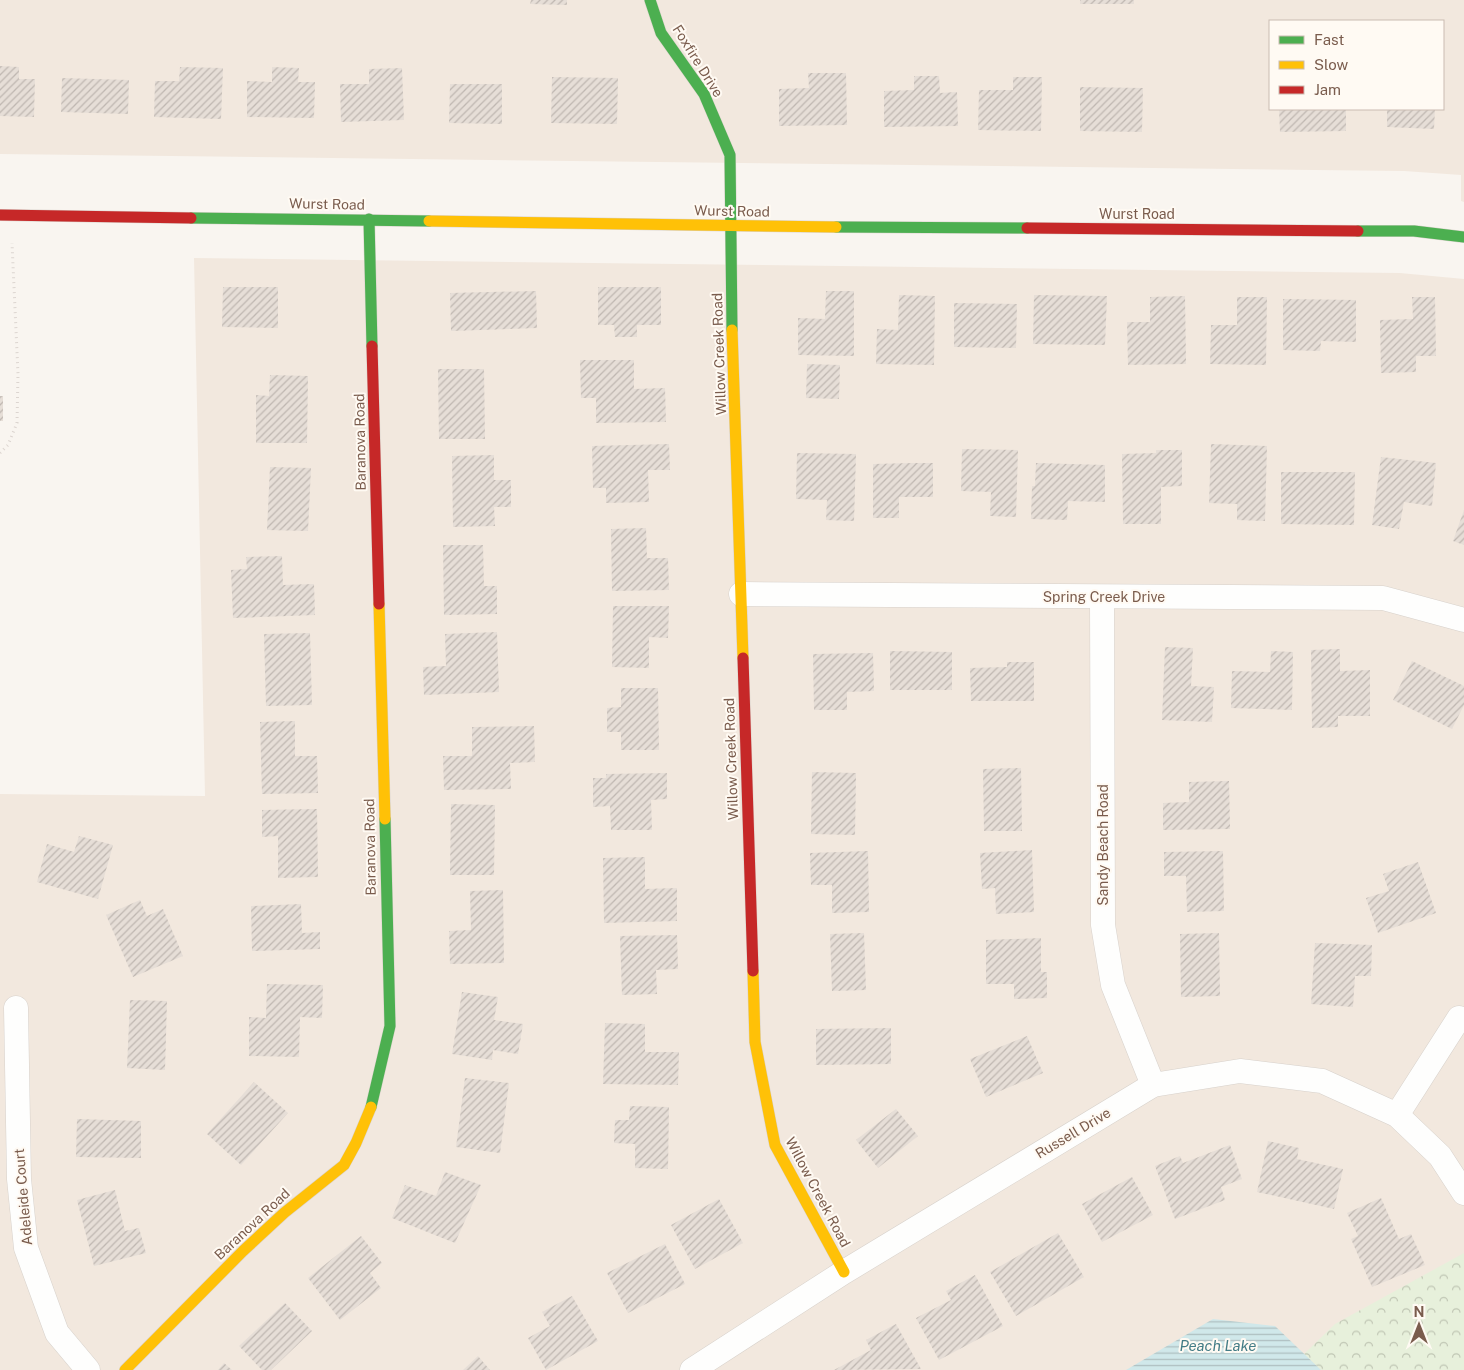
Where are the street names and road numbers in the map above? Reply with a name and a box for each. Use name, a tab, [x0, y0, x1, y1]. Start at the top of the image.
street label: Foxfire Drive	[669, 22, 727, 100]
street label: Wurst Road	[289, 195, 365, 213]
street label: Wurst Road	[694, 202, 770, 220]
street label: Wurst Road	[1099, 206, 1175, 222]
street label: Willow Creek Road	[709, 293, 729, 415]
street label: Baranova Road	[351, 393, 369, 491]
street label: Spring Creek Drive	[1043, 589, 1165, 605]
street label: Willow Creek Road	[721, 698, 741, 820]
street label: Sandy Beach Road	[1095, 784, 1111, 906]
street label: Baranova Road	[361, 798, 379, 896]
street label: Russell Drive	[1033, 1104, 1113, 1162]
street label: Willow Creek Road	[782, 1134, 854, 1250]
street label: Adeleide Court	[11, 1148, 35, 1246]
street label: Baranova Road	[211, 1185, 293, 1263]

